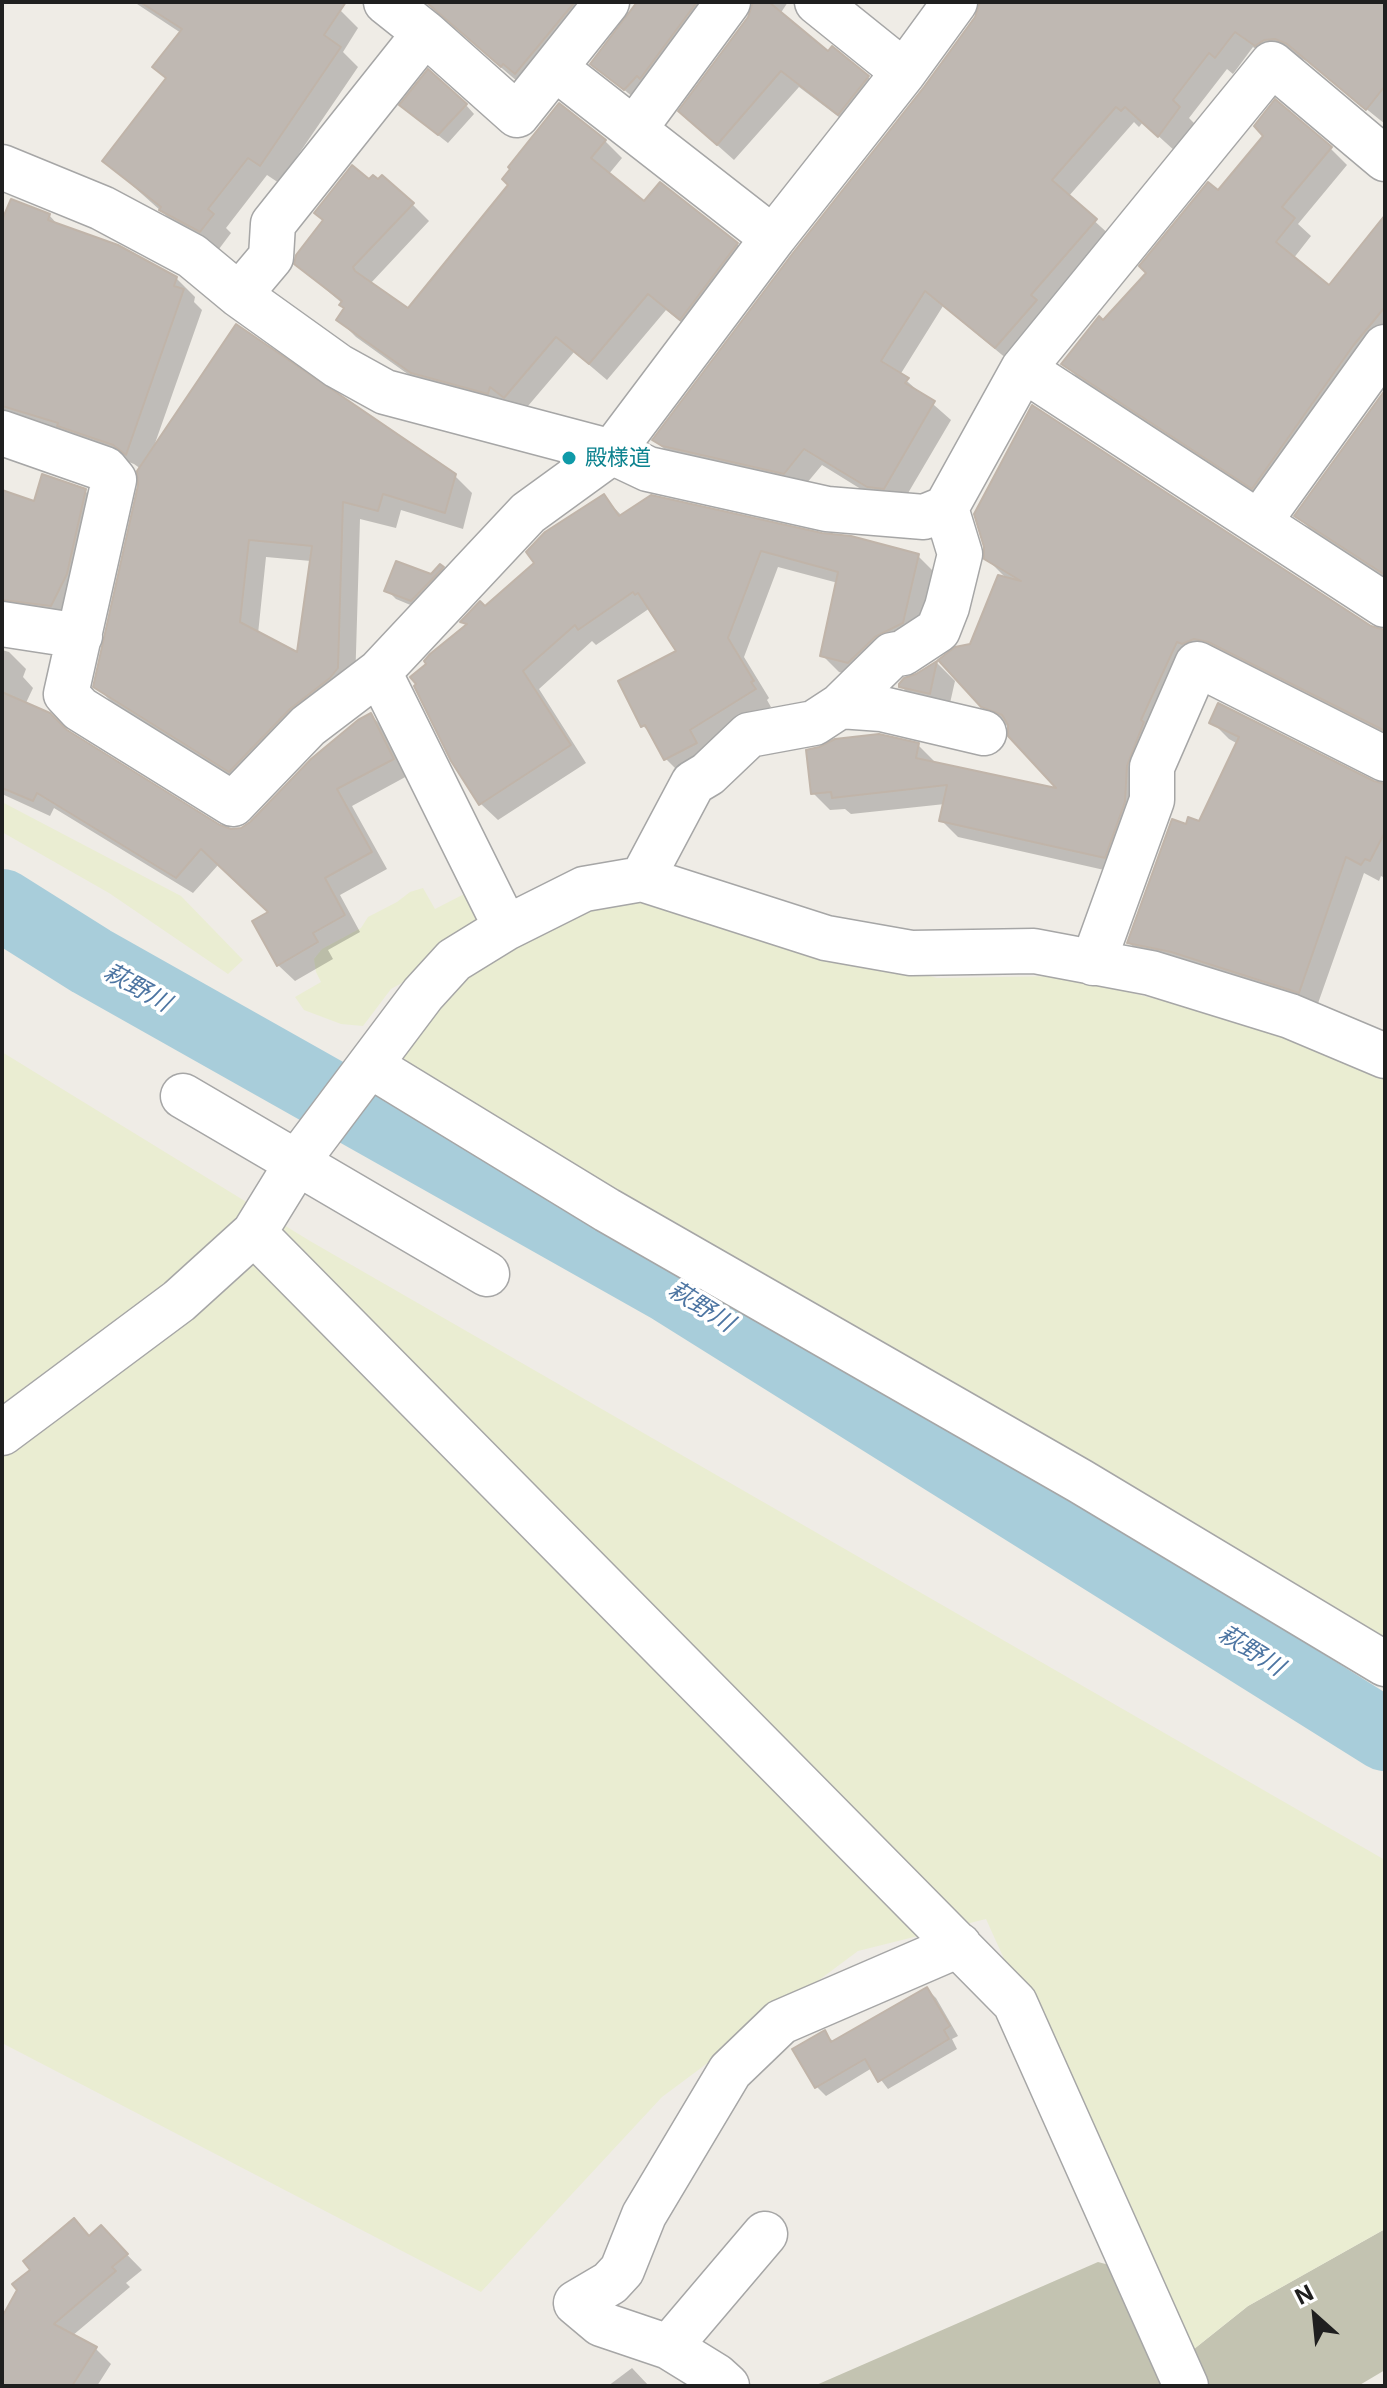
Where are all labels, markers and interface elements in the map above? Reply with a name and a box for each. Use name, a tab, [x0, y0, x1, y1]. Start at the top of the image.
place label: 殿様道	[585, 445, 651, 471]
marker: 殿様道	[560, 449, 578, 467]
water label: 萩野川	[99, 958, 175, 1018]
water label: 萩野川	[663, 1276, 739, 1338]
water label: 萩野川	[1213, 1620, 1289, 1682]
north arrow	[1275, 2276, 1355, 2356]
text: N	[1291, 2279, 1317, 2310]

